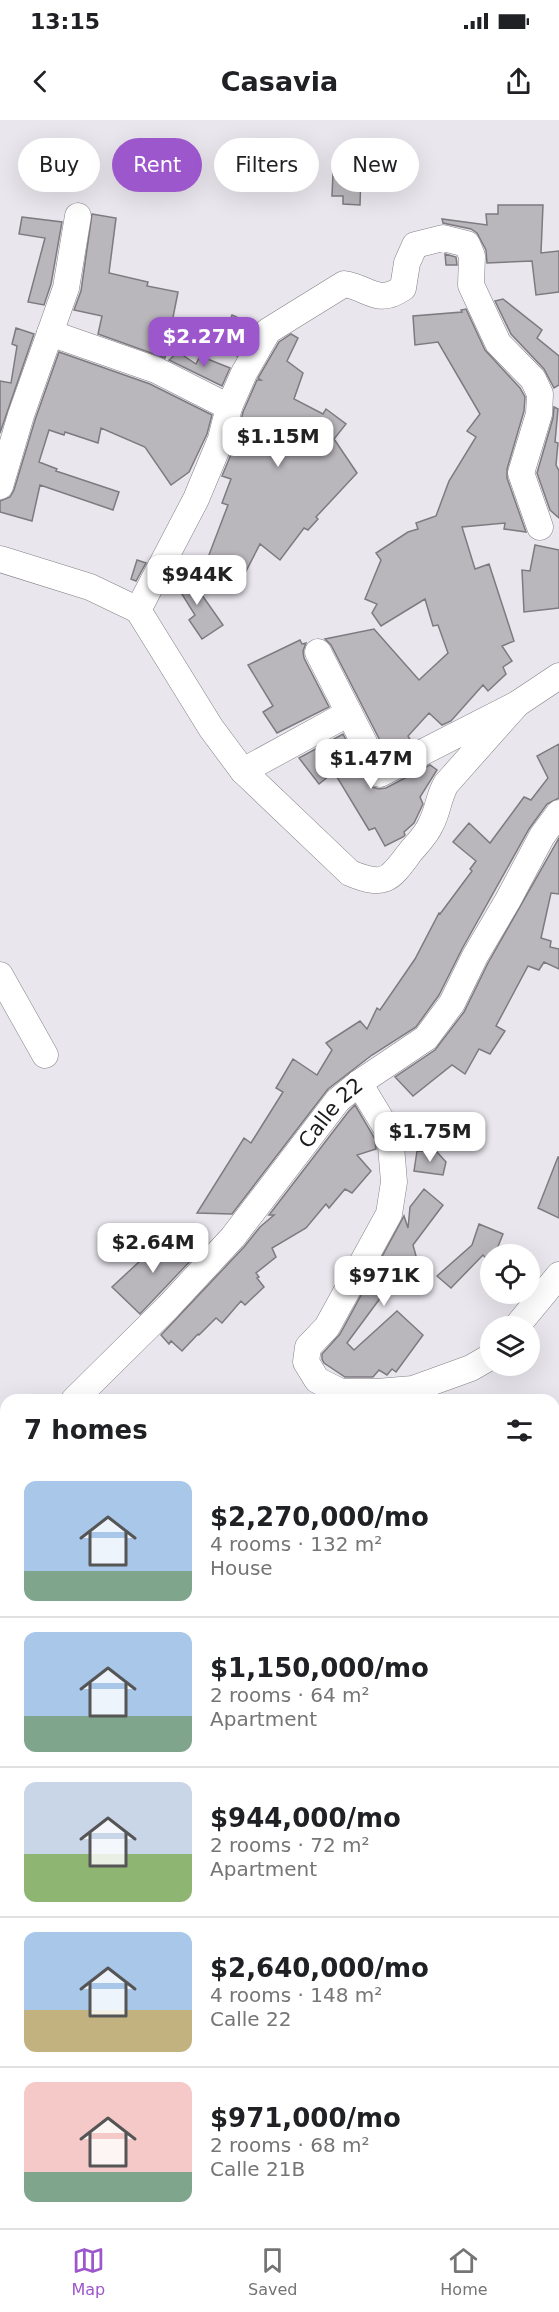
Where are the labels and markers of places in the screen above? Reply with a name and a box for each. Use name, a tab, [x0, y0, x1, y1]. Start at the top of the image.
pin: $2.27M	[155, 317, 253, 368]
pin: $1.15M	[229, 417, 327, 468]
pin: $944K	[155, 555, 239, 606]
pin: $1.47M	[322, 739, 420, 790]
pin: $1.75M	[381, 1112, 479, 1163]
pin: $2.64M	[104, 1223, 202, 1274]
pin: $971K	[342, 1256, 426, 1307]

